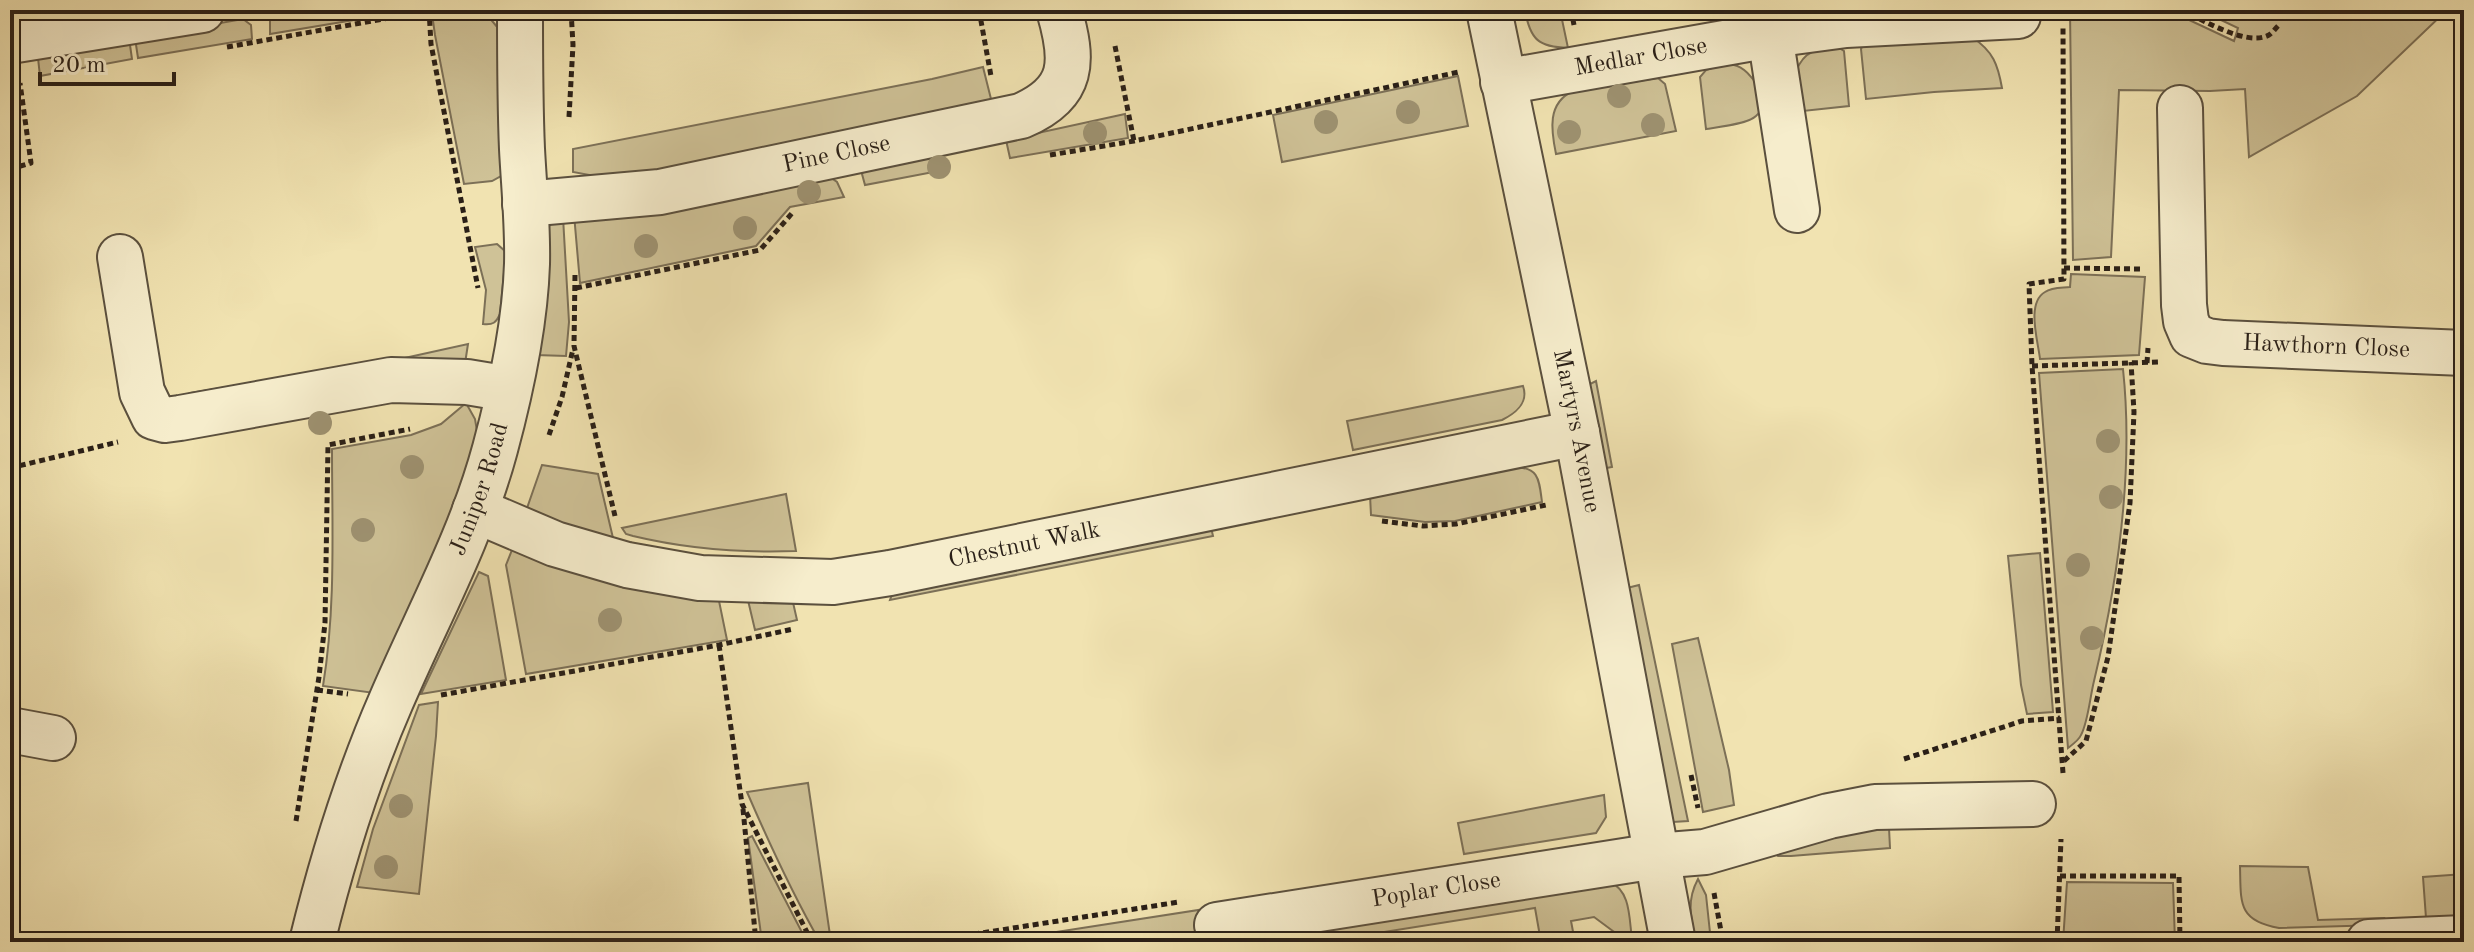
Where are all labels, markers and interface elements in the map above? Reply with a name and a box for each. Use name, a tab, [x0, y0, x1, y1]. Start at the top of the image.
street label: Medlar Close	[1573, 34, 1709, 81]
scale bar	[40, 36, 174, 86]
text: 20 m	[52, 54, 106, 78]
street label: Pine Close	[781, 132, 893, 178]
street label: Hawthorn Close	[2242, 332, 2411, 363]
street label: Martyrs Avenue	[1548, 347, 1604, 515]
street label: Juniper Road	[446, 420, 513, 559]
street label: Chestnut Walk	[946, 518, 1102, 573]
street label: Poplar Close	[1370, 869, 1503, 913]

